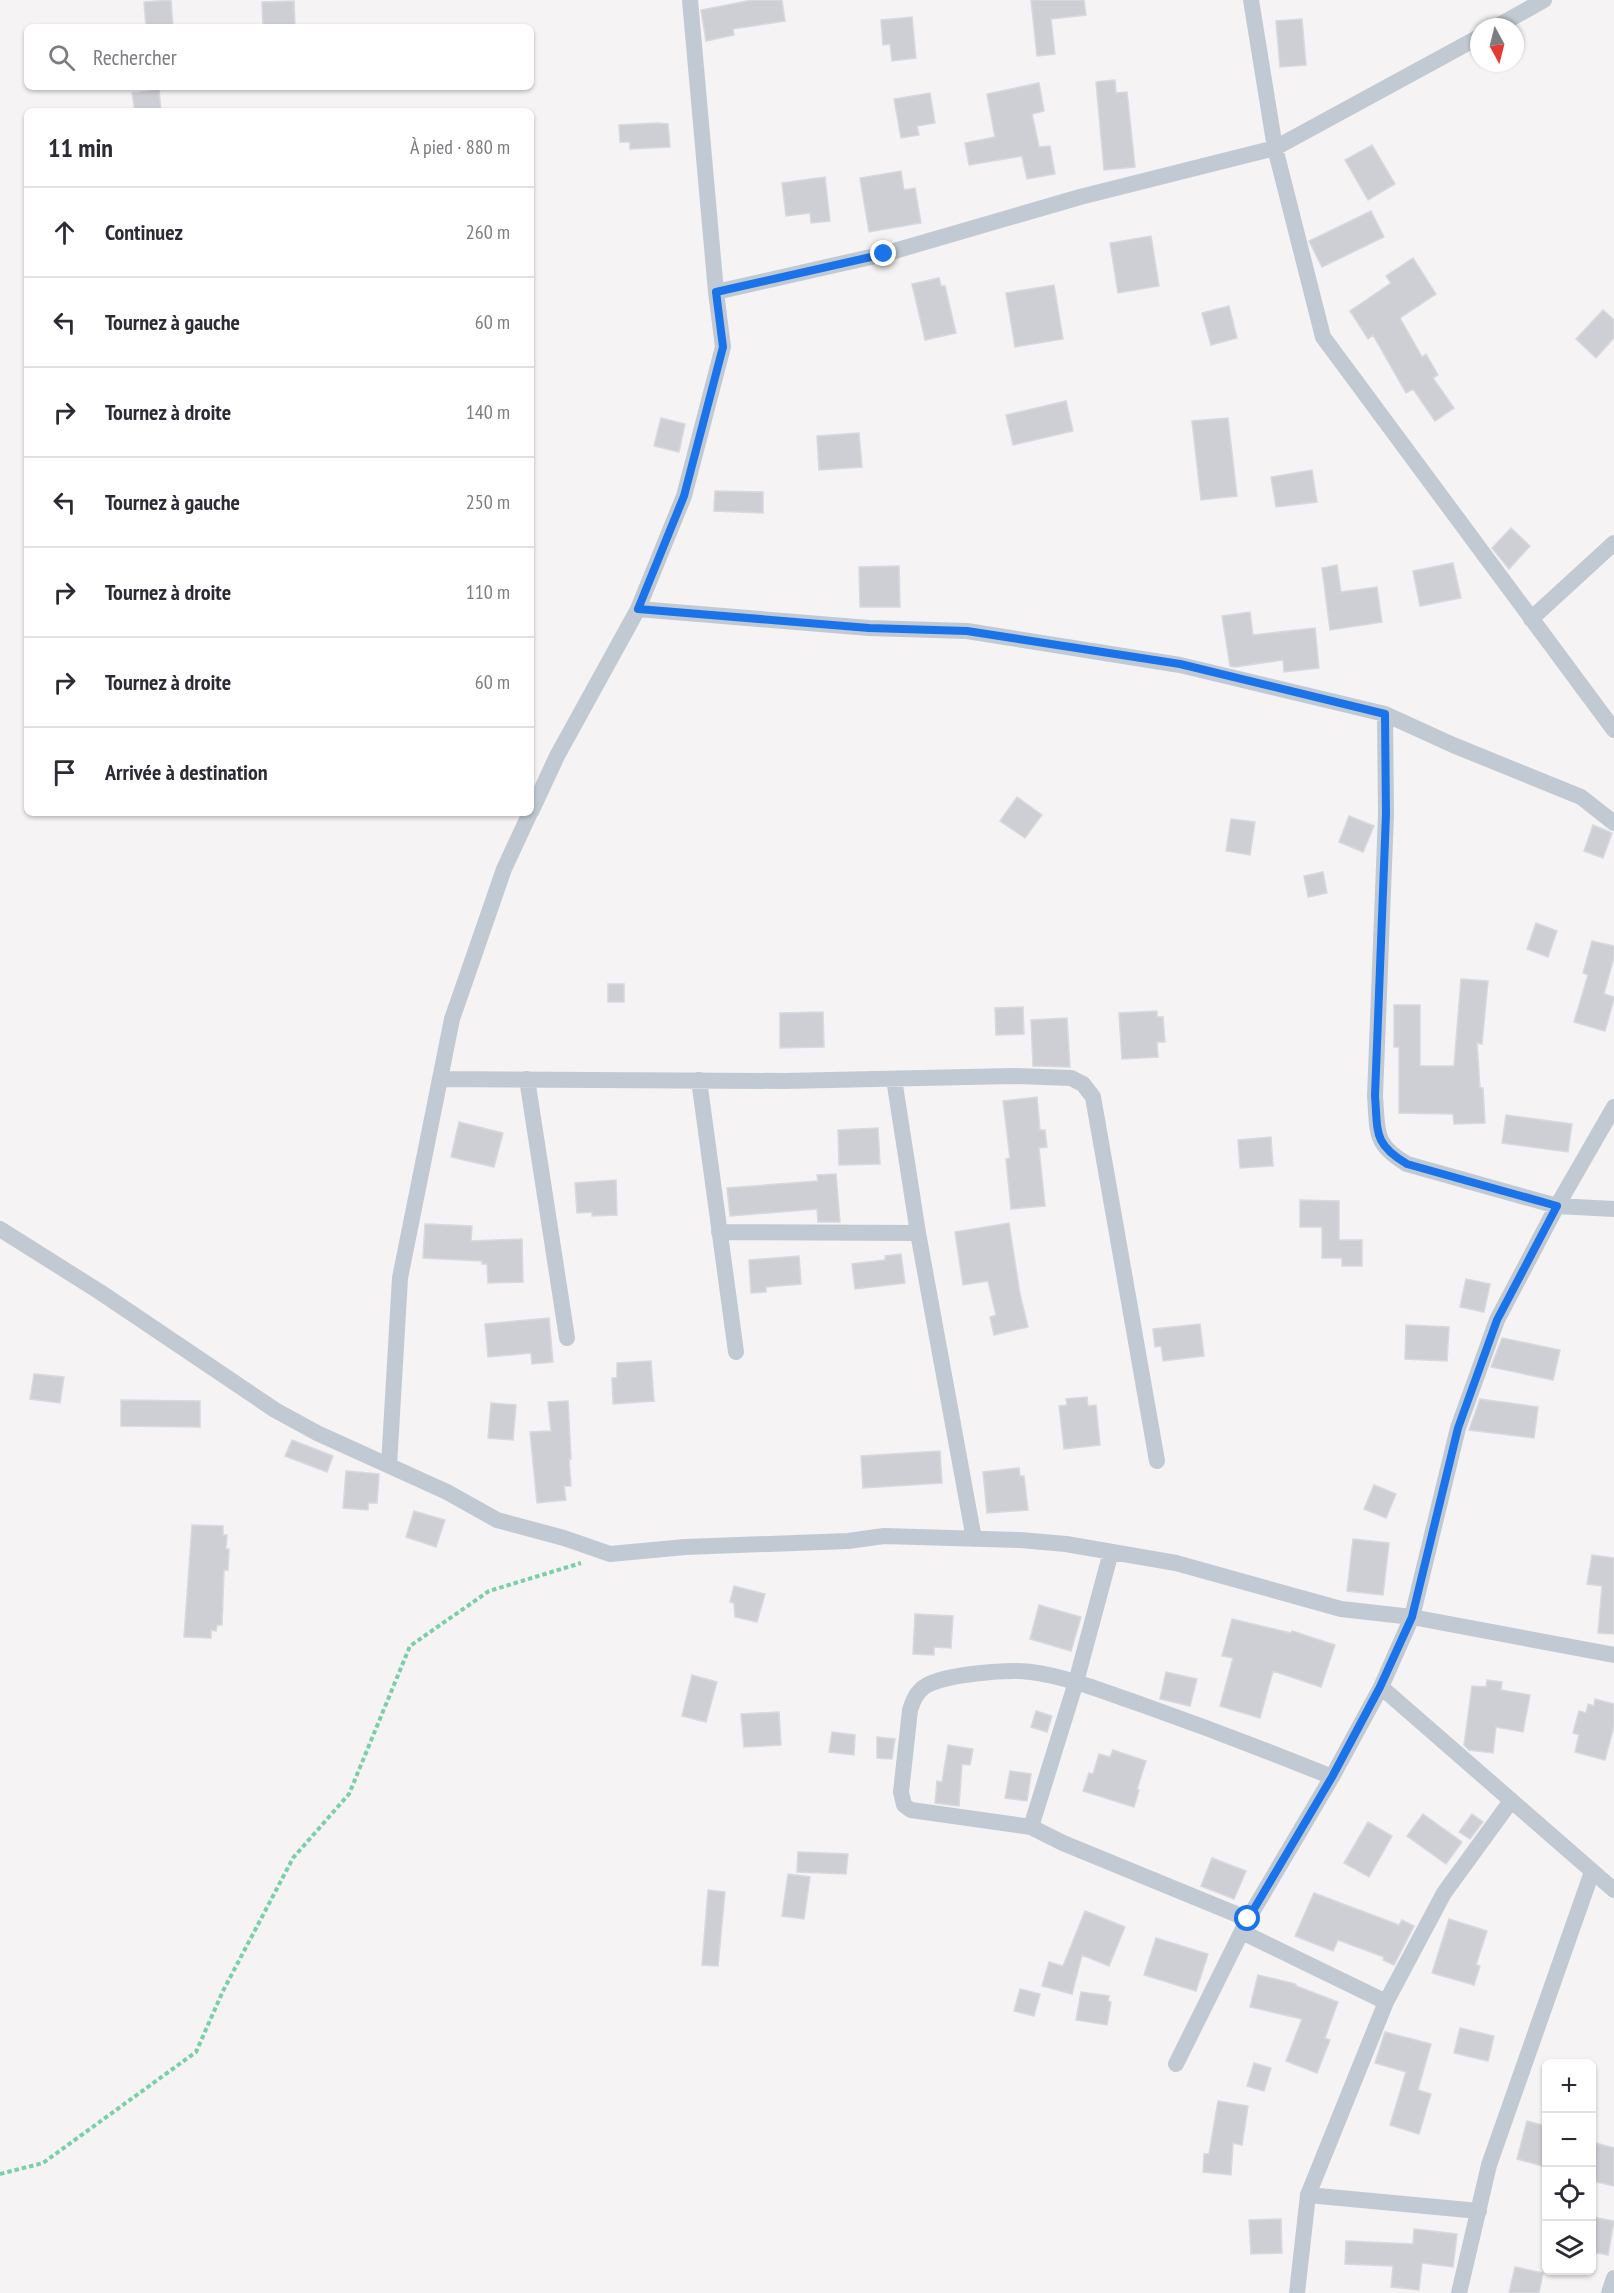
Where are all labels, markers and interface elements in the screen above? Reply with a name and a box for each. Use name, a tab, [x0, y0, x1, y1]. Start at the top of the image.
north arrow	[1470, 18, 1524, 72]
search box	[24, 24, 534, 90]
icon: search	[45, 41, 78, 74]
text: Rechercher	[93, 43, 177, 71]
text: 11 min	[48, 131, 113, 164]
text: À pied · 880 m	[410, 134, 510, 160]
icon: ahead	[48, 216, 81, 249]
text: Continuez	[105, 218, 183, 246]
text: 260 m	[466, 219, 510, 245]
route end	[870, 240, 896, 266]
icon: left	[48, 306, 81, 339]
text: Tournez à gauche	[105, 308, 240, 336]
text: 60 m	[475, 309, 510, 335]
icon: right	[48, 396, 81, 429]
text: Tournez à droite	[105, 398, 231, 426]
text: 140 m	[466, 399, 510, 425]
icon: left	[48, 486, 81, 519]
text: Tournez à gauche	[105, 488, 240, 516]
text: 250 m	[466, 489, 510, 515]
icon: right	[48, 576, 81, 609]
text: Tournez à droite	[105, 578, 231, 606]
text: 110 m	[466, 579, 510, 605]
icon: right	[48, 666, 81, 699]
text: Tournez à droite	[105, 668, 231, 696]
text: 60 m	[475, 669, 510, 695]
icon: arrive	[48, 756, 81, 789]
text: Arrivée à destination	[105, 758, 268, 786]
route start	[1234, 1905, 1260, 1931]
map controls	[1542, 2059, 1596, 2275]
button: +	[1542, 2059, 1596, 2113]
button: −	[1542, 2113, 1596, 2167]
button: locate	[1542, 2167, 1596, 2221]
button: layers	[1542, 2221, 1596, 2275]

